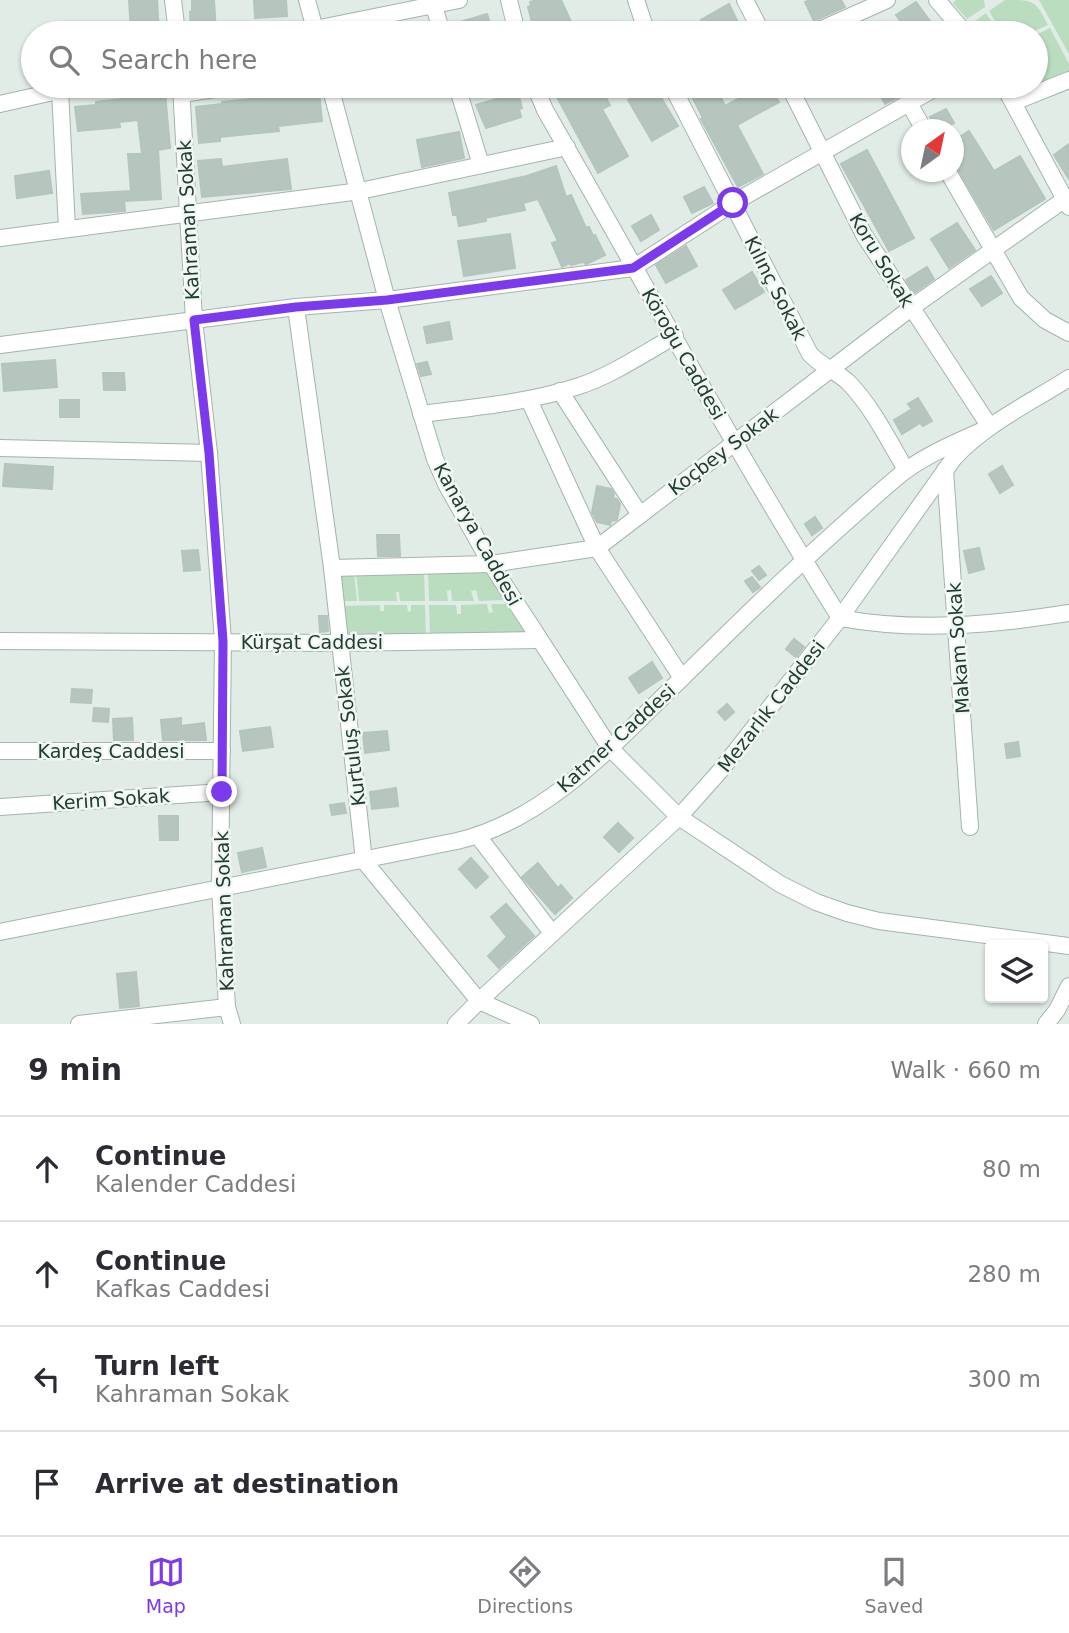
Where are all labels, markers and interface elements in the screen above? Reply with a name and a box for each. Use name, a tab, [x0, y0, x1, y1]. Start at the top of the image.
search box	[21, 21, 1048, 98]
icon: search	[45, 41, 83, 79]
text: Search here	[101, 45, 257, 75]
north arrow	[901, 119, 964, 182]
street label: Kahraman Sokak	[173, 139, 203, 301]
route start	[717, 187, 748, 218]
street label: Koru Sokak	[845, 209, 919, 311]
street label: Kılınç Sokak	[740, 232, 812, 344]
street label: Köroğu Caddesi	[637, 284, 731, 424]
street label: Koçbey Sokak	[664, 403, 782, 499]
street label: Kanarya Caddesi	[430, 459, 526, 609]
street label: Makam Sokak	[942, 581, 974, 715]
street label: Kürşat Caddesi	[241, 631, 383, 653]
street label: Mezarlık Caddesi	[713, 636, 829, 776]
street label: Kurtuluş Sokak	[330, 665, 370, 807]
street label: Katmer Caddesi	[552, 679, 680, 797]
street label: Kardeş Caddesi	[38, 740, 184, 762]
route end	[206, 776, 237, 807]
street label: Kerim Sokak	[51, 784, 171, 814]
street label: Kahraman Sokak	[210, 830, 238, 992]
map controls	[985, 940, 1048, 1003]
button: layers	[985, 940, 1048, 1003]
text: 9 min	[28, 1052, 122, 1087]
text: Walk · 660 m	[890, 1057, 1041, 1083]
text: Continue	[95, 1141, 226, 1171]
icon: ahead	[28, 1150, 66, 1188]
text: 80 m	[982, 1156, 1041, 1182]
text: Kalender Caddesi	[95, 1171, 296, 1197]
text: Continue	[95, 1246, 226, 1276]
icon: ahead	[28, 1255, 66, 1293]
text: 280 m	[967, 1261, 1041, 1287]
text: Kafkas Caddesi	[95, 1276, 270, 1302]
text: Turn left	[95, 1351, 219, 1381]
icon: left	[28, 1360, 66, 1398]
text: 300 m	[967, 1366, 1041, 1392]
text: Kahraman Sokak	[95, 1381, 289, 1407]
icon: arrive	[28, 1465, 66, 1503]
text: Arrive at destination	[95, 1469, 399, 1499]
tab: Map	[146, 1553, 186, 1617]
tab: Directions	[477, 1553, 573, 1617]
tab: Saved	[865, 1553, 923, 1617]

